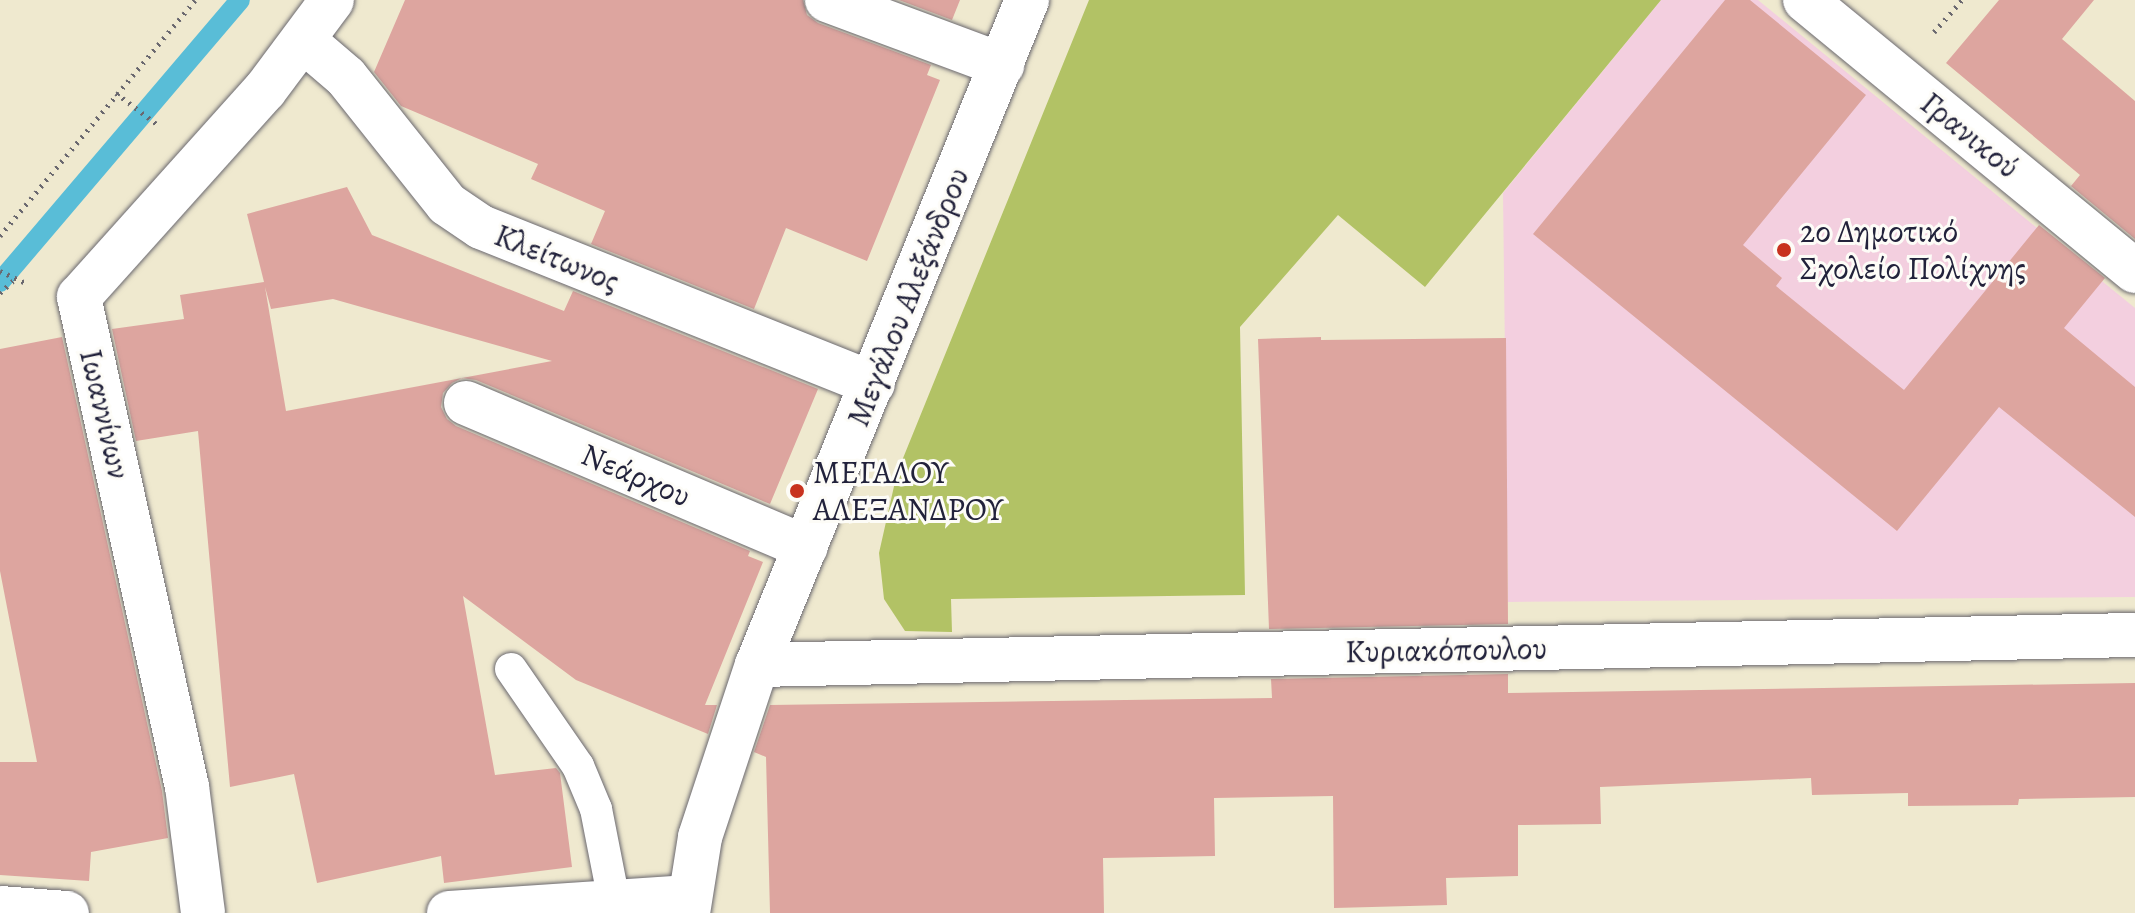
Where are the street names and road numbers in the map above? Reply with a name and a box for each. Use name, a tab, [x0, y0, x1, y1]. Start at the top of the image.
street label: Γρανικού	[1913, 84, 2027, 186]
street label: Μεγάλου Αλεξάνδρου	[839, 162, 977, 432]
street label: Κλείτωνος	[489, 216, 625, 300]
street label: Ιωαννίνων	[71, 345, 139, 483]
street label: Νεάρχου	[576, 435, 696, 515]
street label: Κυριακόπουλου	[1345, 629, 1547, 671]

